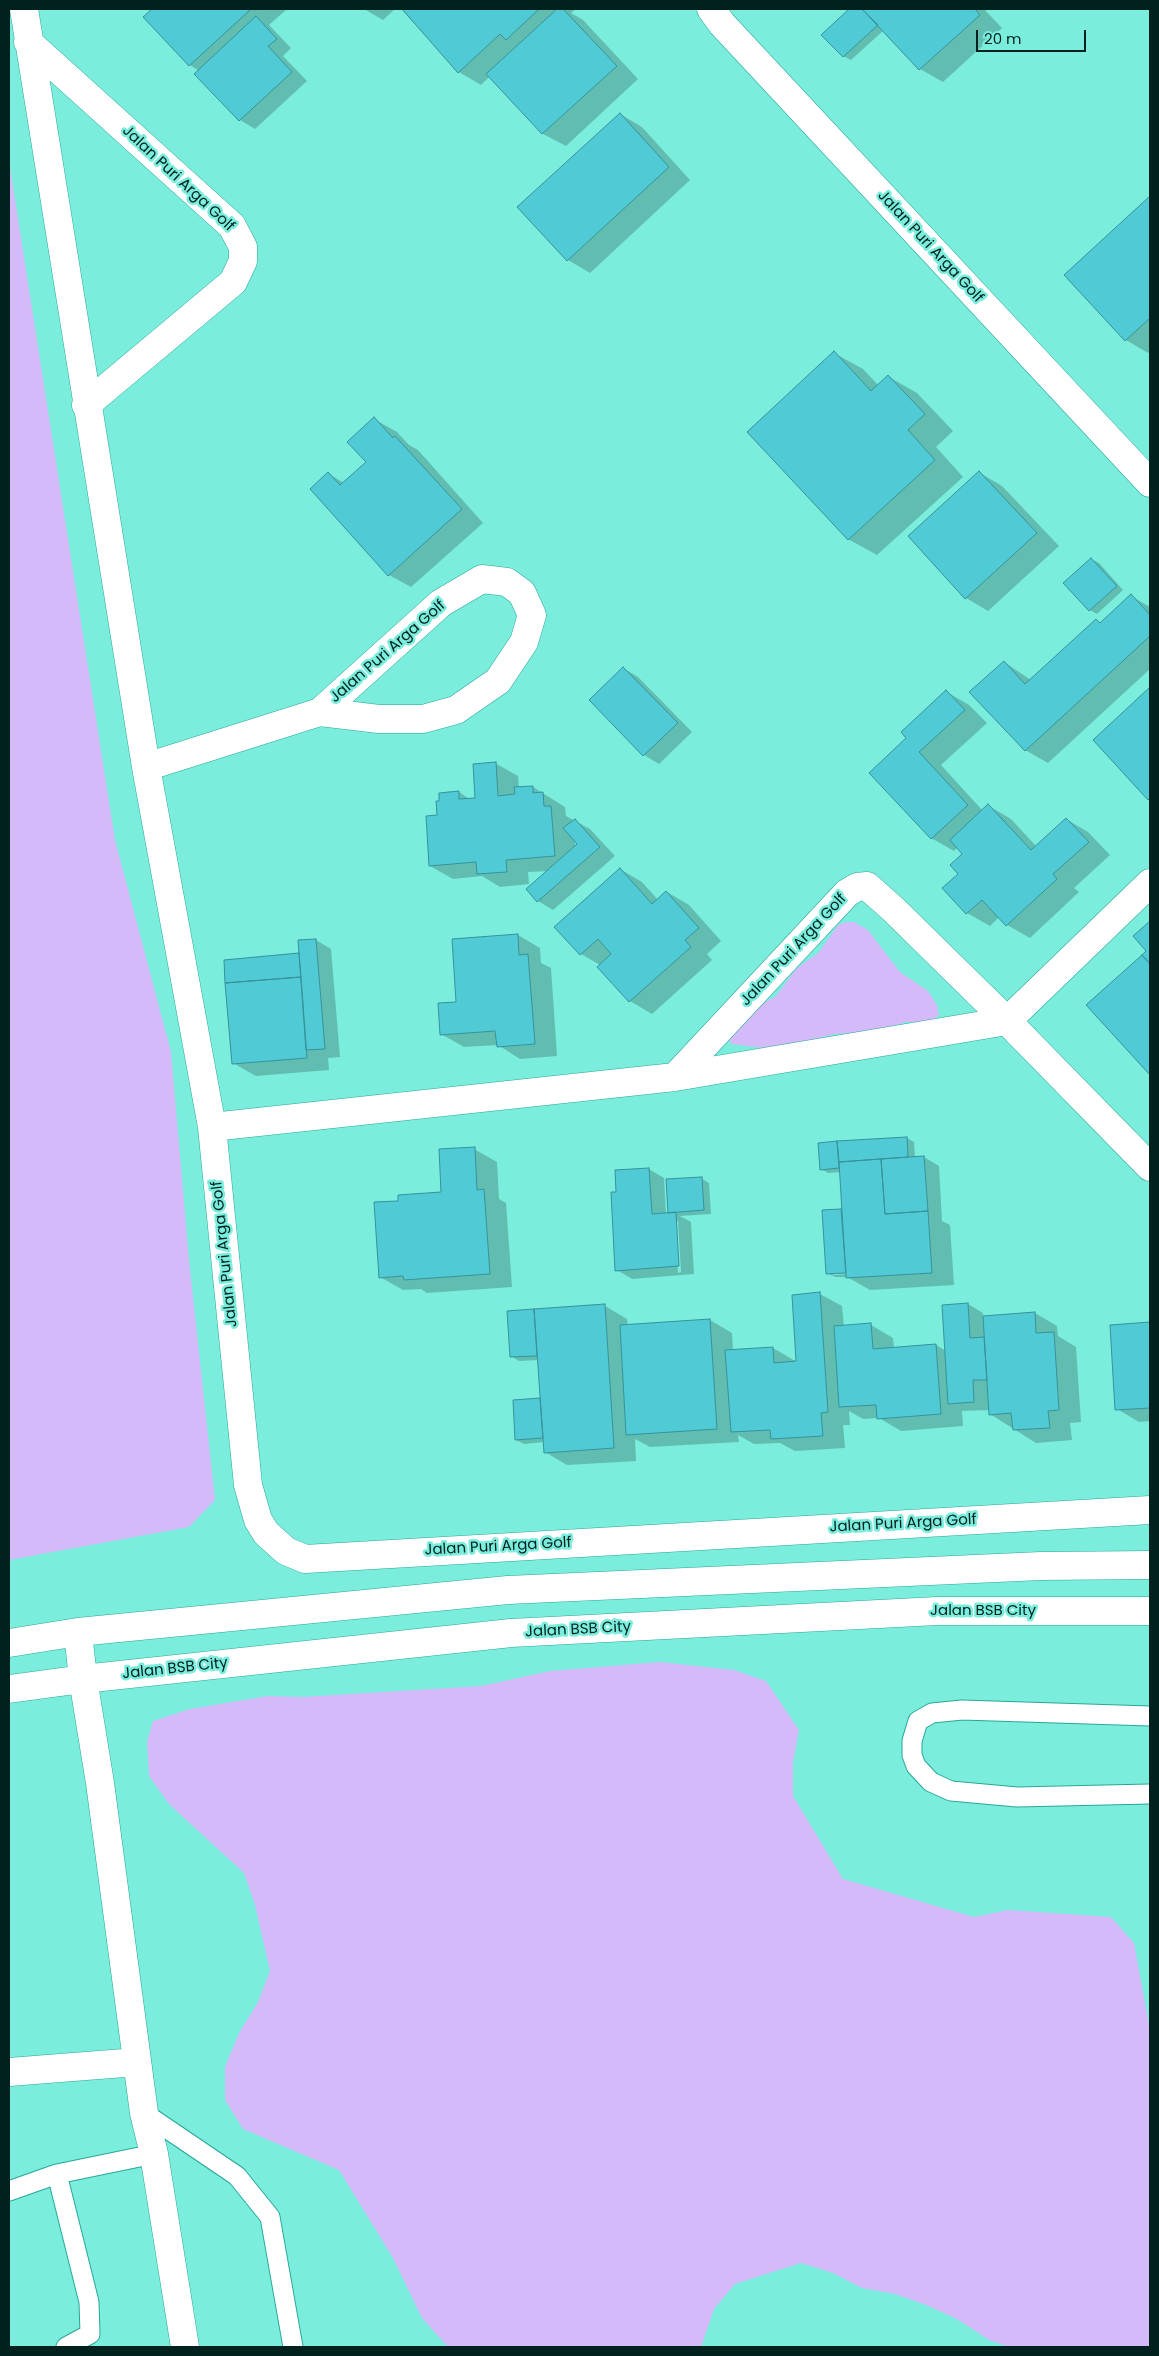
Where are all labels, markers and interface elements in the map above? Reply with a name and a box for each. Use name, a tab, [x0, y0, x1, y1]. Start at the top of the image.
scale bar	[979, 20, 1089, 52]
text: 20 m	[984, 28, 1022, 49]
street label: Jalan Puri Arga Golf	[118, 122, 238, 236]
street label: Jalan Puri Arga Golf	[873, 187, 987, 307]
street label: Jalan Puri Arga Golf	[327, 597, 449, 707]
street label: Jalan Puri Arga Golf	[737, 890, 851, 1010]
street label: Jalan Puri Arga Golf	[208, 1180, 242, 1328]
street label: Jalan Puri Arga Golf	[829, 1511, 977, 1537]
street label: Jalan Puri Arga Golf	[424, 1534, 572, 1560]
street label: Jalan BSB City	[930, 1602, 1036, 1620]
street label: Jalan BSB City	[525, 1618, 631, 1642]
street label: Jalan BSB City	[121, 1655, 229, 1683]

